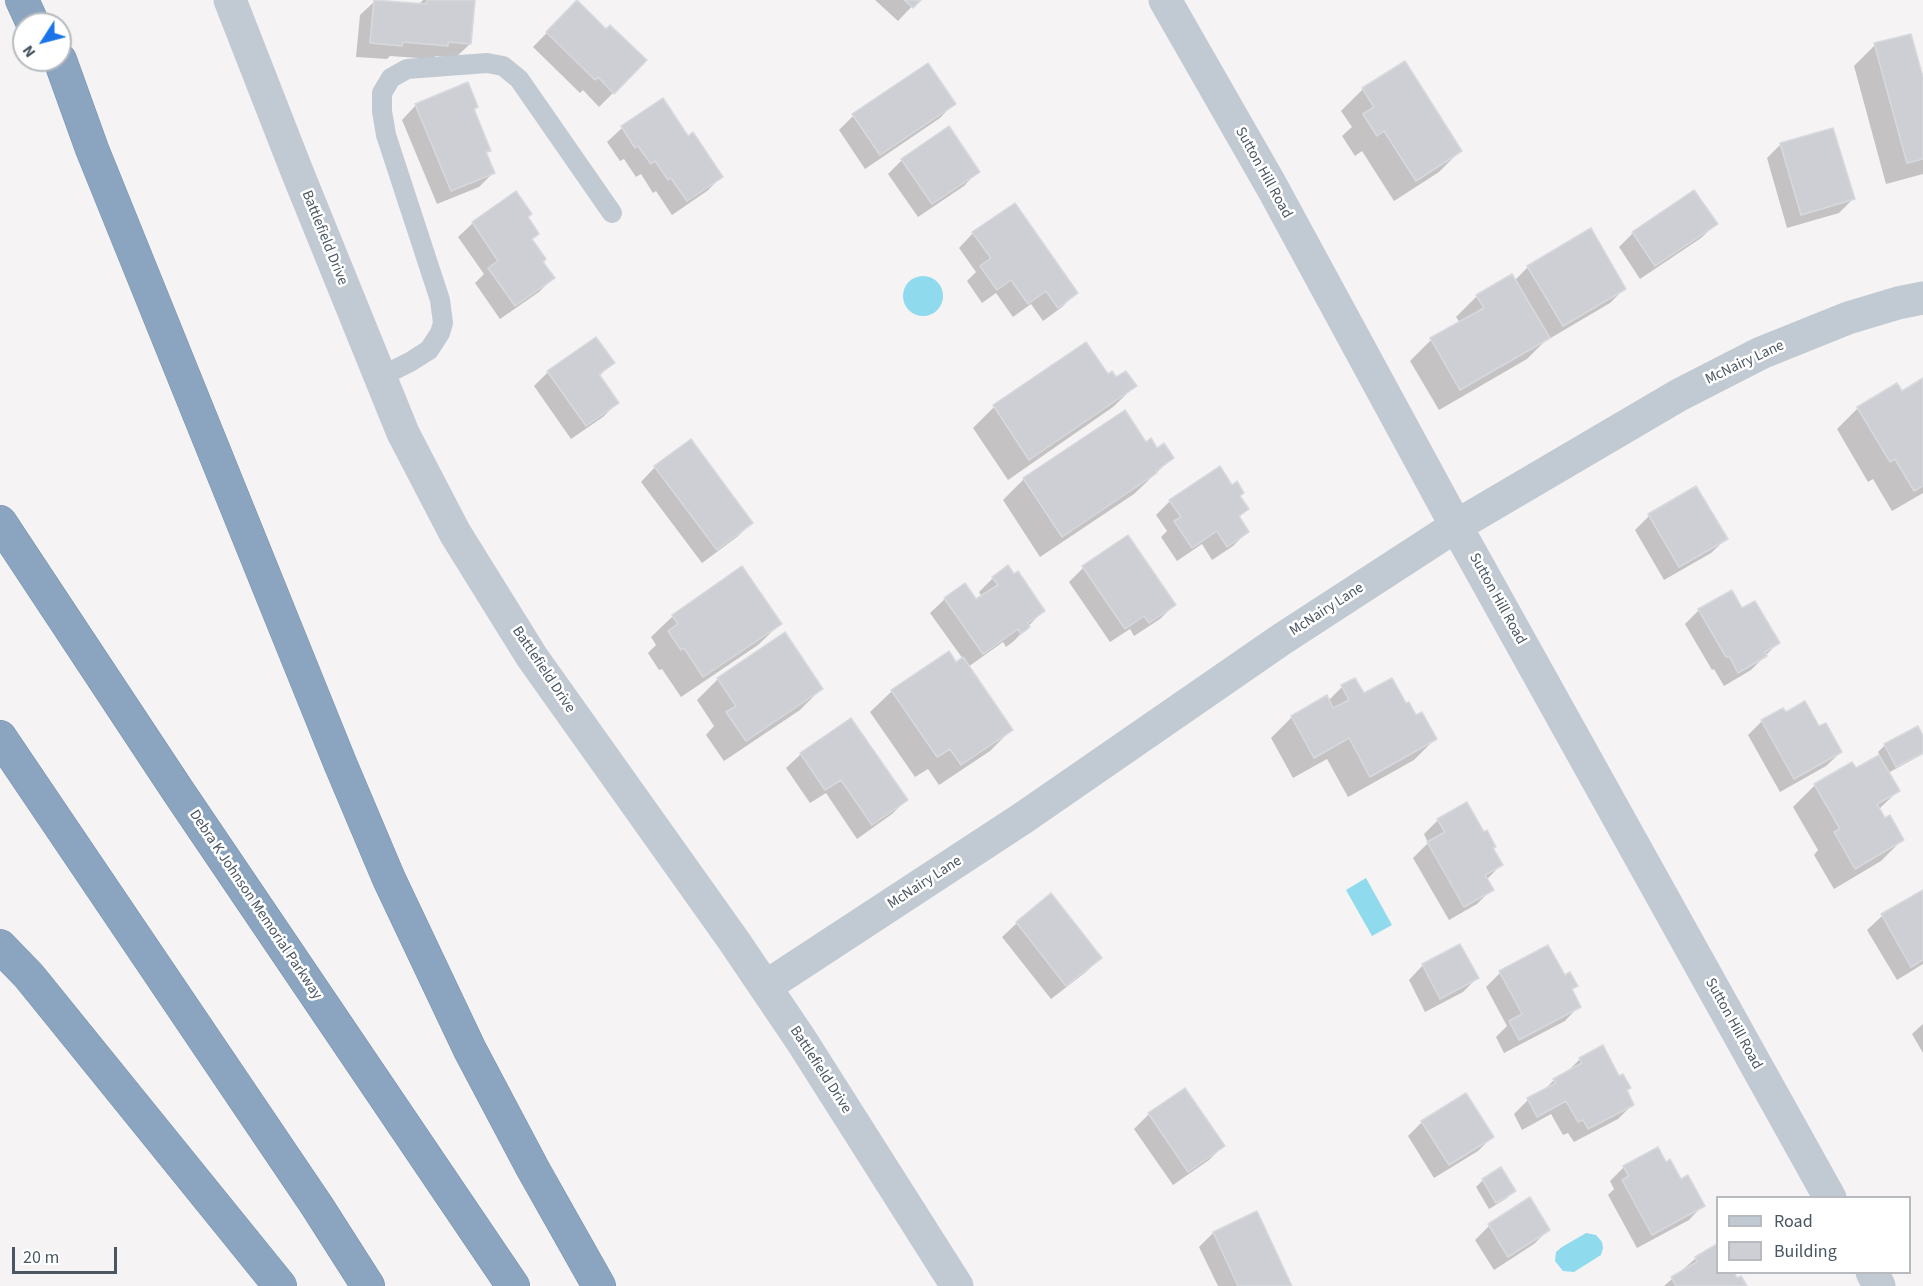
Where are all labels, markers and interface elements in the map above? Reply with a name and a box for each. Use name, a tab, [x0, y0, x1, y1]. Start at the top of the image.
north arrow	[12, 12, 72, 72]
text: N	[17, 41, 41, 62]
street label: Sutton Hill Road	[1231, 124, 1295, 222]
street label: Battlefield Drive	[297, 188, 351, 288]
street label: McNairy Lane	[1703, 337, 1787, 389]
street label: Sutton Hill Road	[1465, 550, 1529, 648]
street label: McNairy Lane	[1287, 579, 1367, 641]
street label: Battlefield Drive	[507, 623, 579, 717]
street label: Debra K Johnson Memorial Parkway	[185, 807, 325, 1003]
street label: McNairy Lane	[885, 852, 965, 914]
street label: Sutton Hill Road	[1701, 975, 1765, 1073]
street label: Battlefield Drive	[785, 1023, 855, 1117]
legend	[1716, 1196, 1911, 1274]
text: Road	[1774, 1209, 1813, 1234]
scale bar	[15, 1235, 120, 1273]
text: Building	[1774, 1239, 1837, 1264]
text: 20 m	[23, 1245, 59, 1270]

